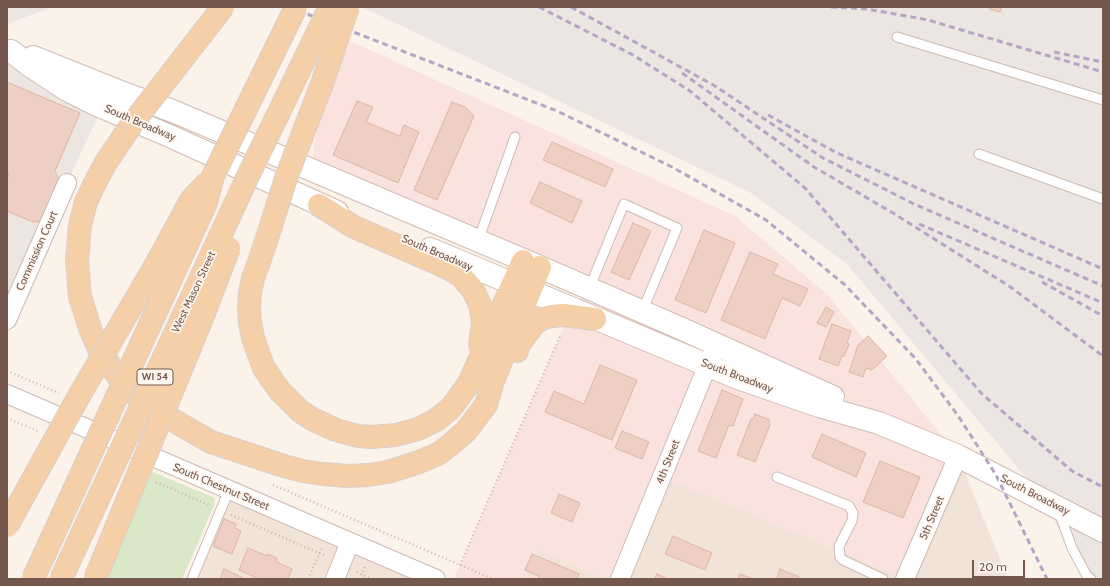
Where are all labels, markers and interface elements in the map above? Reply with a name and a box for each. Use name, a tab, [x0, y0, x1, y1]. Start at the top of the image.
street label: South Broadway	[102, 102, 178, 144]
street label: Commission Court	[13, 209, 61, 293]
street label: South Broadway	[399, 232, 475, 274]
street label: West Mason Street	[169, 249, 219, 335]
street label: South Broadway	[699, 356, 775, 396]
road number: WI 54	[137, 369, 173, 385]
street label: 4th Street	[653, 438, 683, 486]
street label: South Chestnut Street	[171, 461, 271, 513]
street label: South Broadway	[998, 472, 1072, 518]
street label: 5th Street	[917, 494, 947, 542]
scale bar	[974, 552, 1027, 578]
text: 20 m	[979, 559, 1007, 574]

